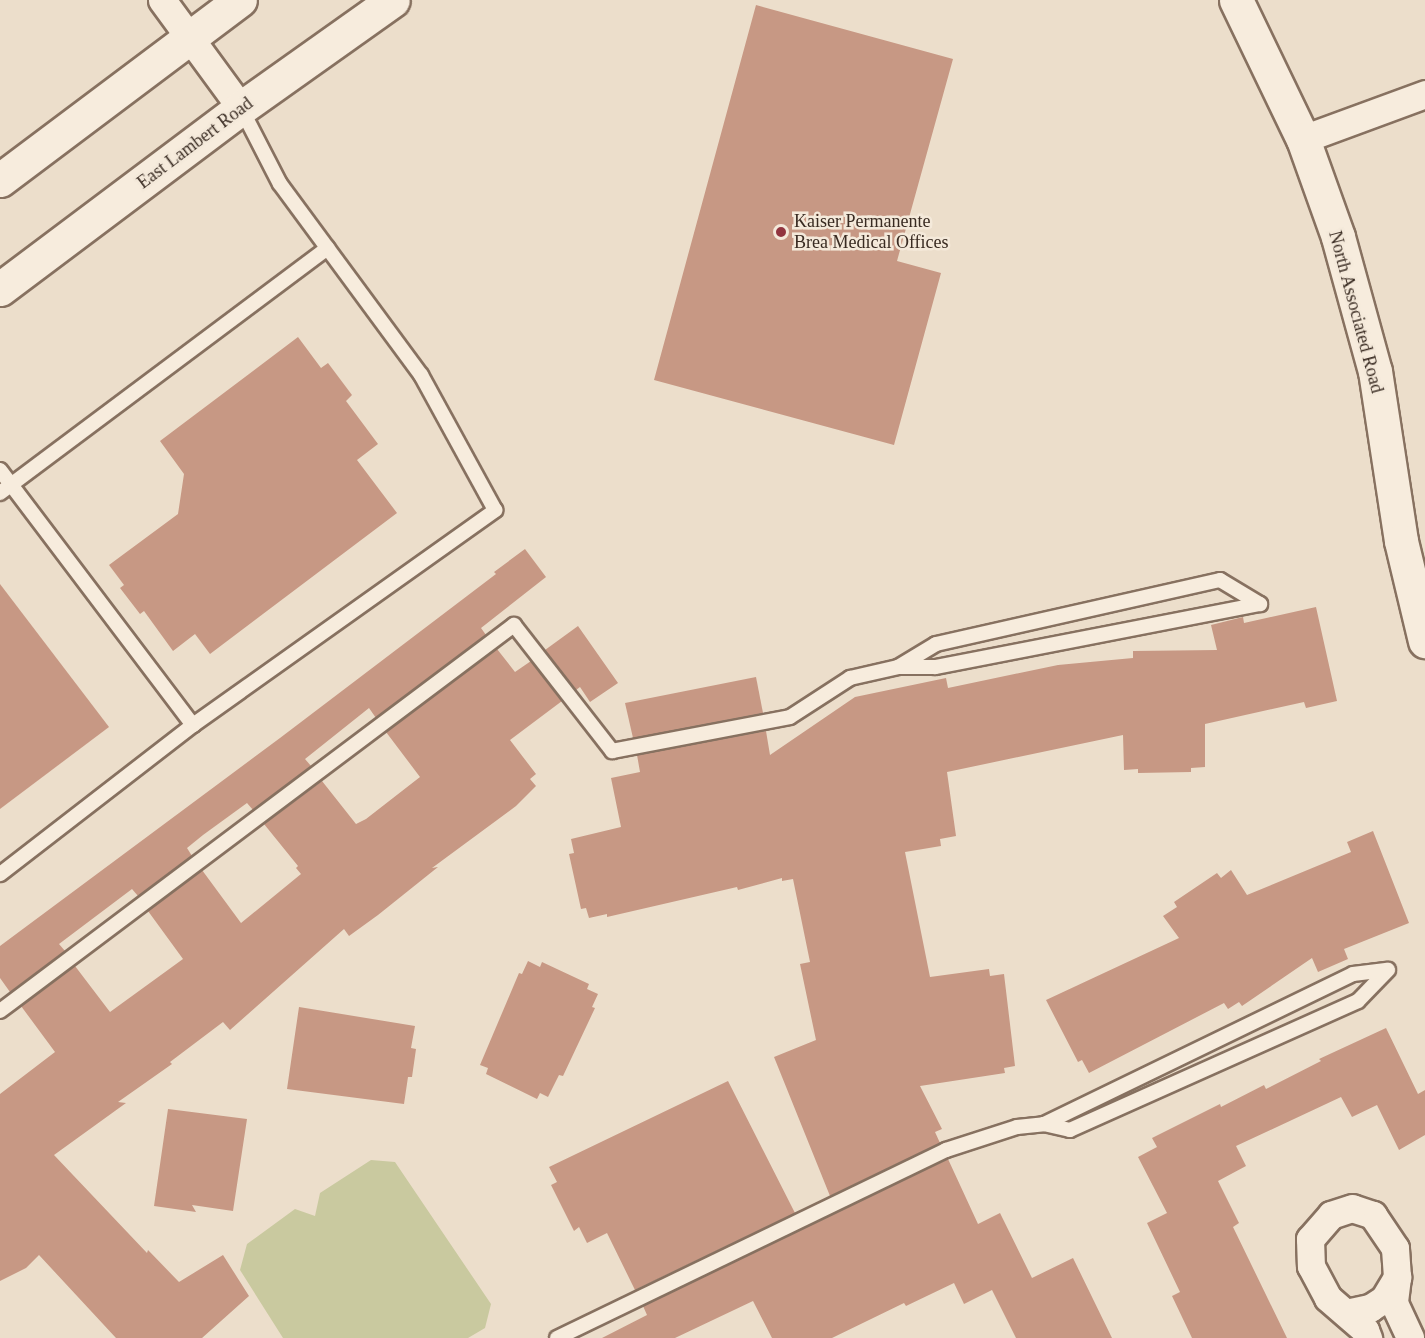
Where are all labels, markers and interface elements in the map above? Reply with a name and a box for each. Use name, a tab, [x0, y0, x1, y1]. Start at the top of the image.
street label: East Lambert Road	[133, 93, 257, 193]
place label: Kaiser Permanente Brea Medical Offices	[794, 211, 949, 254]
marker: Kaiser Permanente Brea Medical Offices	[772, 223, 790, 241]
street label: North Associated Road	[1324, 228, 1388, 396]

